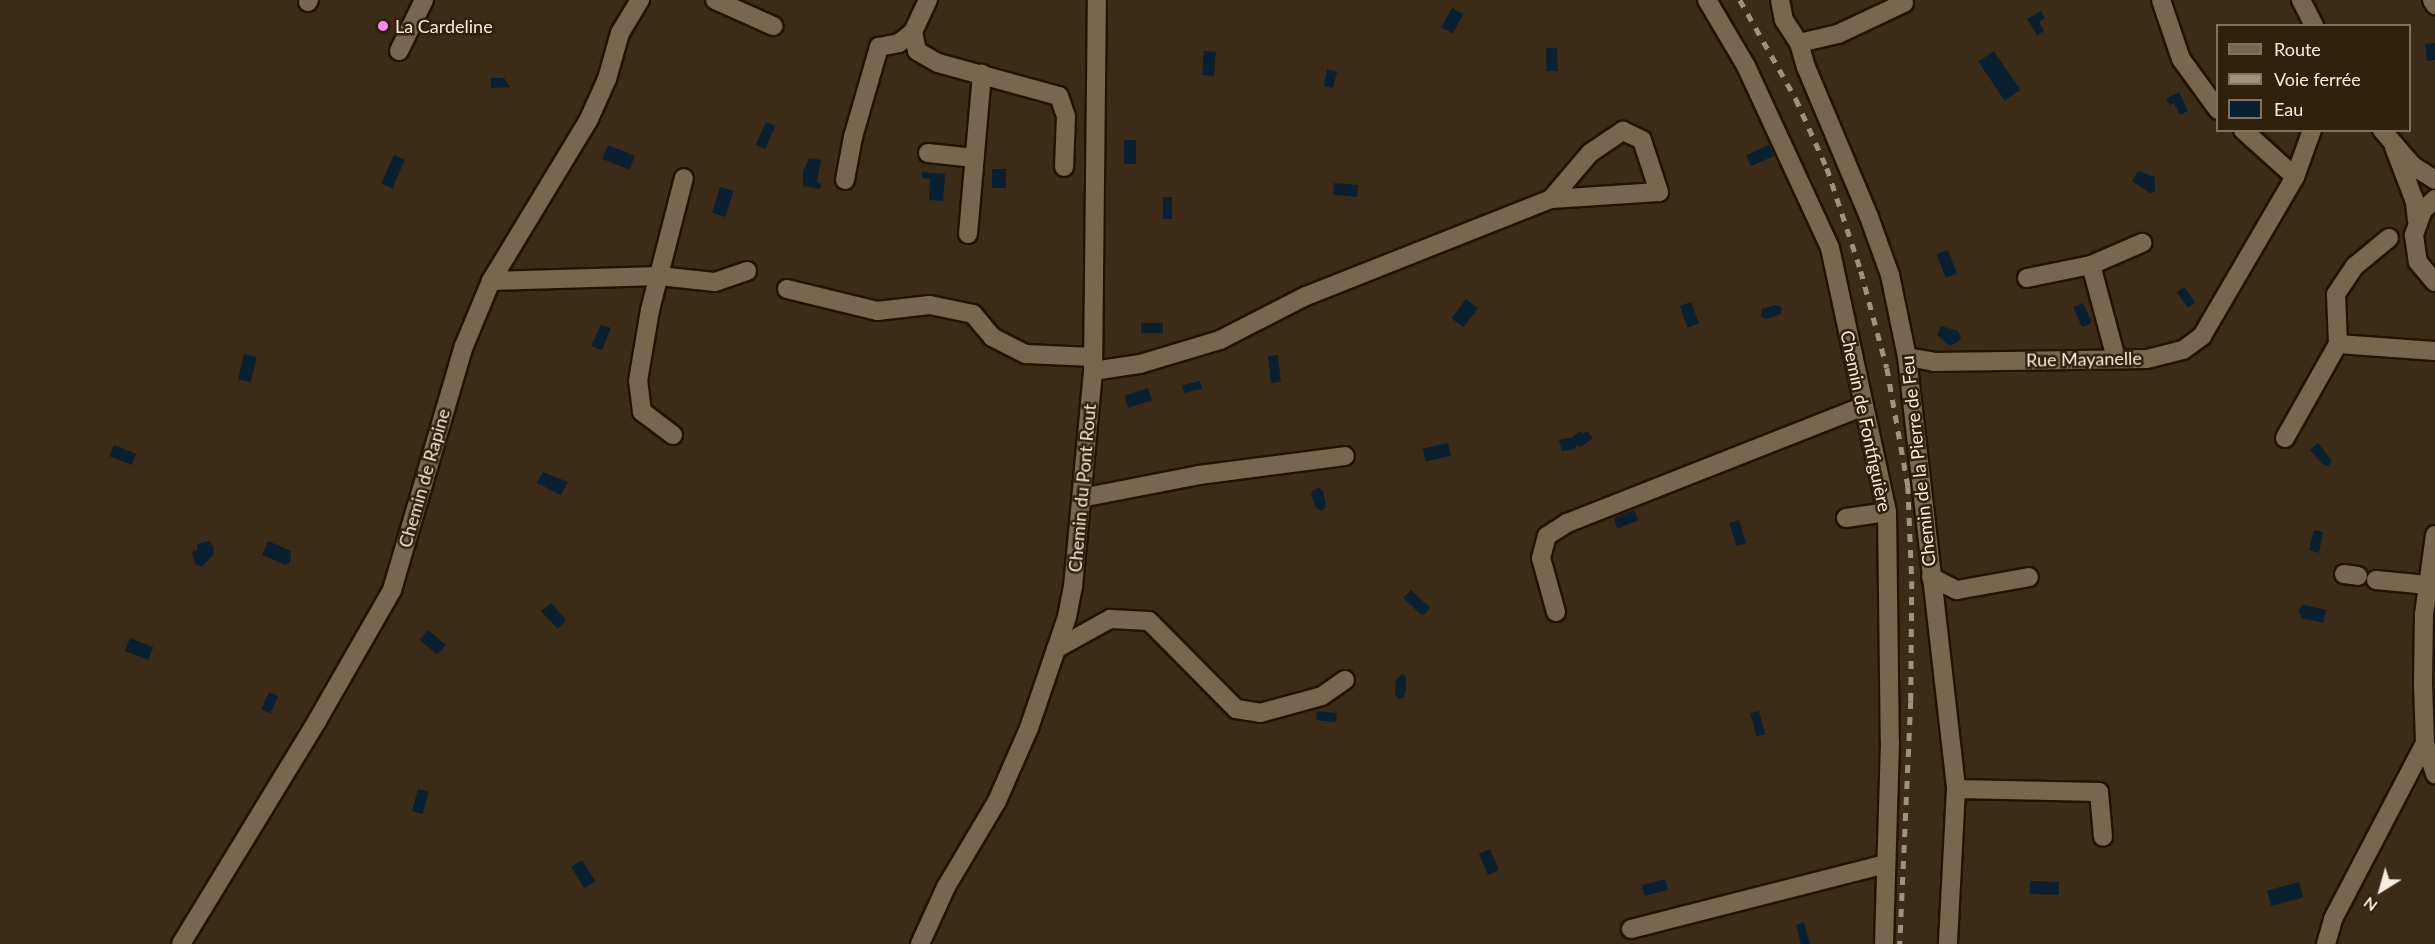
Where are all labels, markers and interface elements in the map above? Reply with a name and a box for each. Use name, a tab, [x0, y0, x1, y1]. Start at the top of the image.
place label: La Cardeline	[395, 15, 493, 37]
marker: La Cardeline	[376, 19, 390, 33]
legend	[2216, 24, 2411, 132]
text: Route	[2274, 38, 2321, 60]
text: Voie ferrée	[2274, 68, 2361, 90]
text: Eau	[2274, 98, 2303, 120]
street label: Chemin de Fontfiguière	[1836, 328, 1896, 514]
street label: Rue Mayanelle	[2026, 347, 2142, 371]
street label: Chemin de la Pierre de Feu	[1896, 355, 1940, 567]
street label: Chemin du Pont Rout	[1064, 403, 1100, 573]
street label: Chemin de Rapine	[394, 406, 454, 550]
north arrow	[2351, 860, 2411, 920]
text: N	[2359, 893, 2381, 916]

